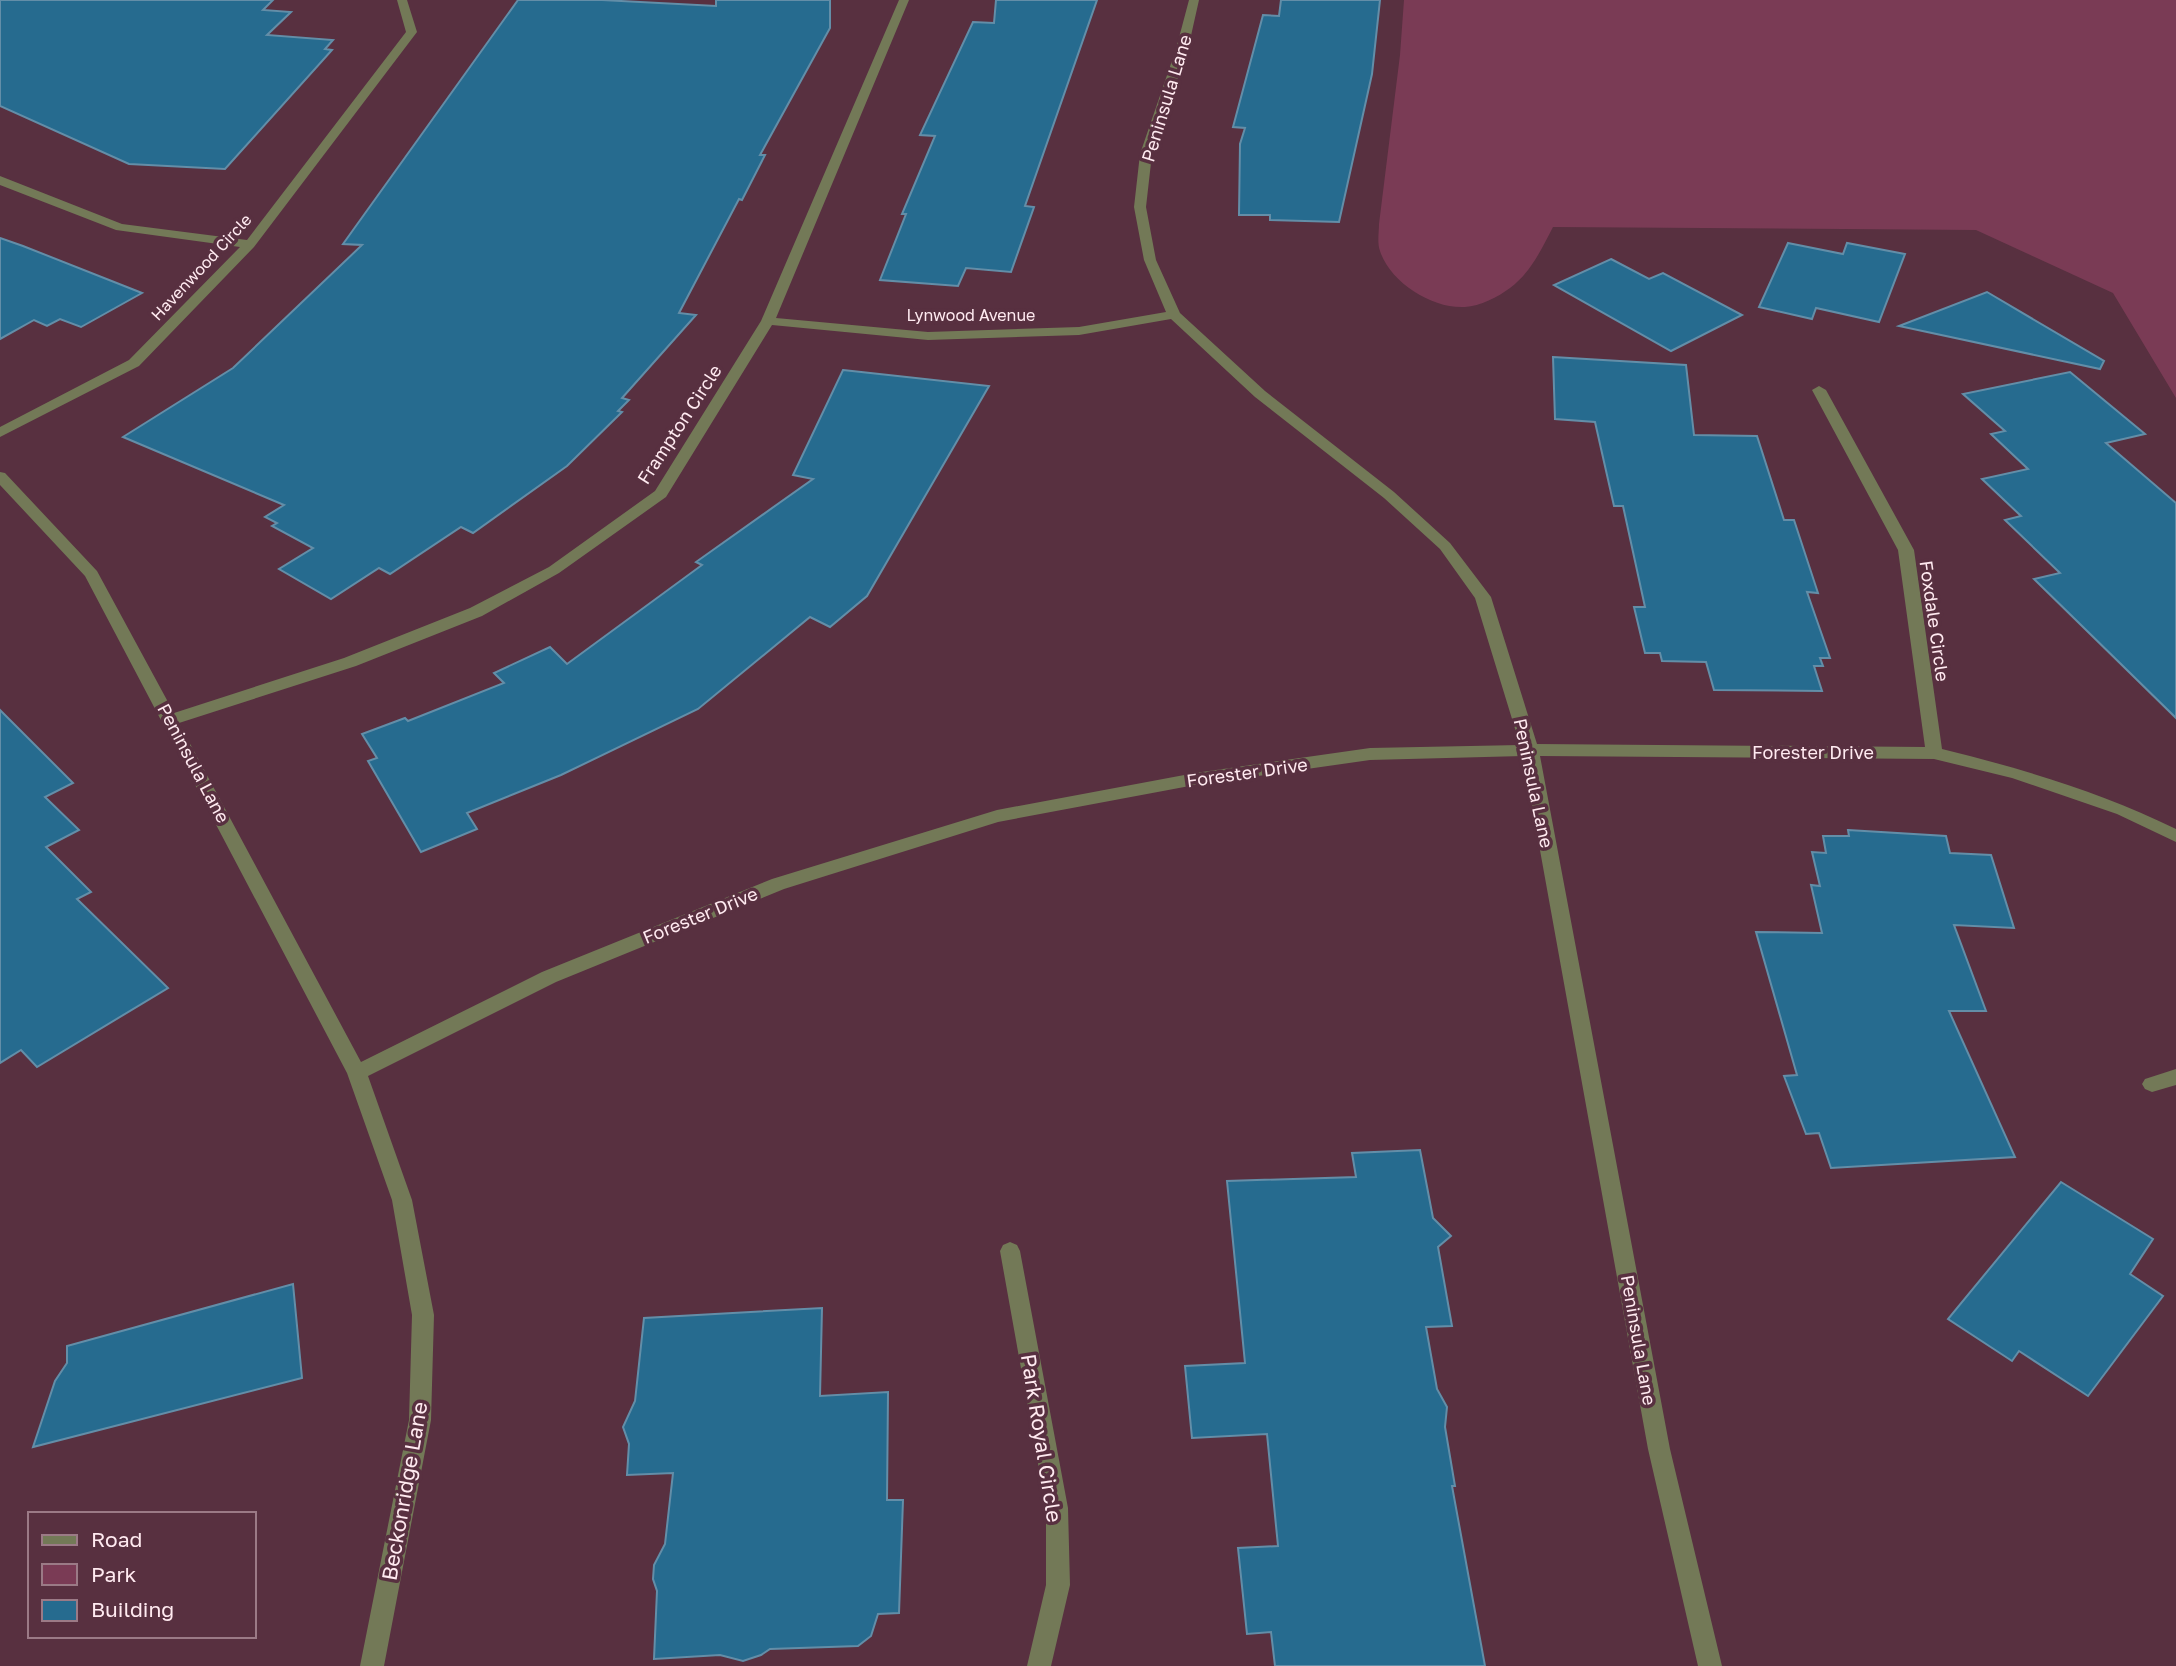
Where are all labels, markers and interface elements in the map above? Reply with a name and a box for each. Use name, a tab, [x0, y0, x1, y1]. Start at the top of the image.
street label: Peninsula Lane	[1136, 32, 1196, 164]
street label: Havenwood Circle	[146, 210, 256, 324]
street label: Lynwood Avenue	[907, 305, 1035, 325]
street label: Frampton Circle	[632, 360, 726, 488]
street label: Foxdale Circle	[1916, 559, 1954, 683]
street label: Peninsula Lane	[153, 700, 235, 826]
street label: Peninsula Lane	[1510, 716, 1558, 850]
street label: Forester Drive	[1752, 741, 1874, 763]
street label: Forester Drive	[1185, 753, 1309, 791]
street label: Forester Drive	[639, 882, 761, 948]
street label: Peninsula Lane	[1617, 1273, 1661, 1407]
street label: Park Royal Circle	[1016, 1352, 1068, 1524]
street label: Beckonridge Lane	[375, 1400, 433, 1582]
legend	[28, 1512, 256, 1638]
text: Road	[91, 1526, 142, 1552]
text: Park	[91, 1561, 137, 1587]
text: Building	[91, 1596, 174, 1622]

